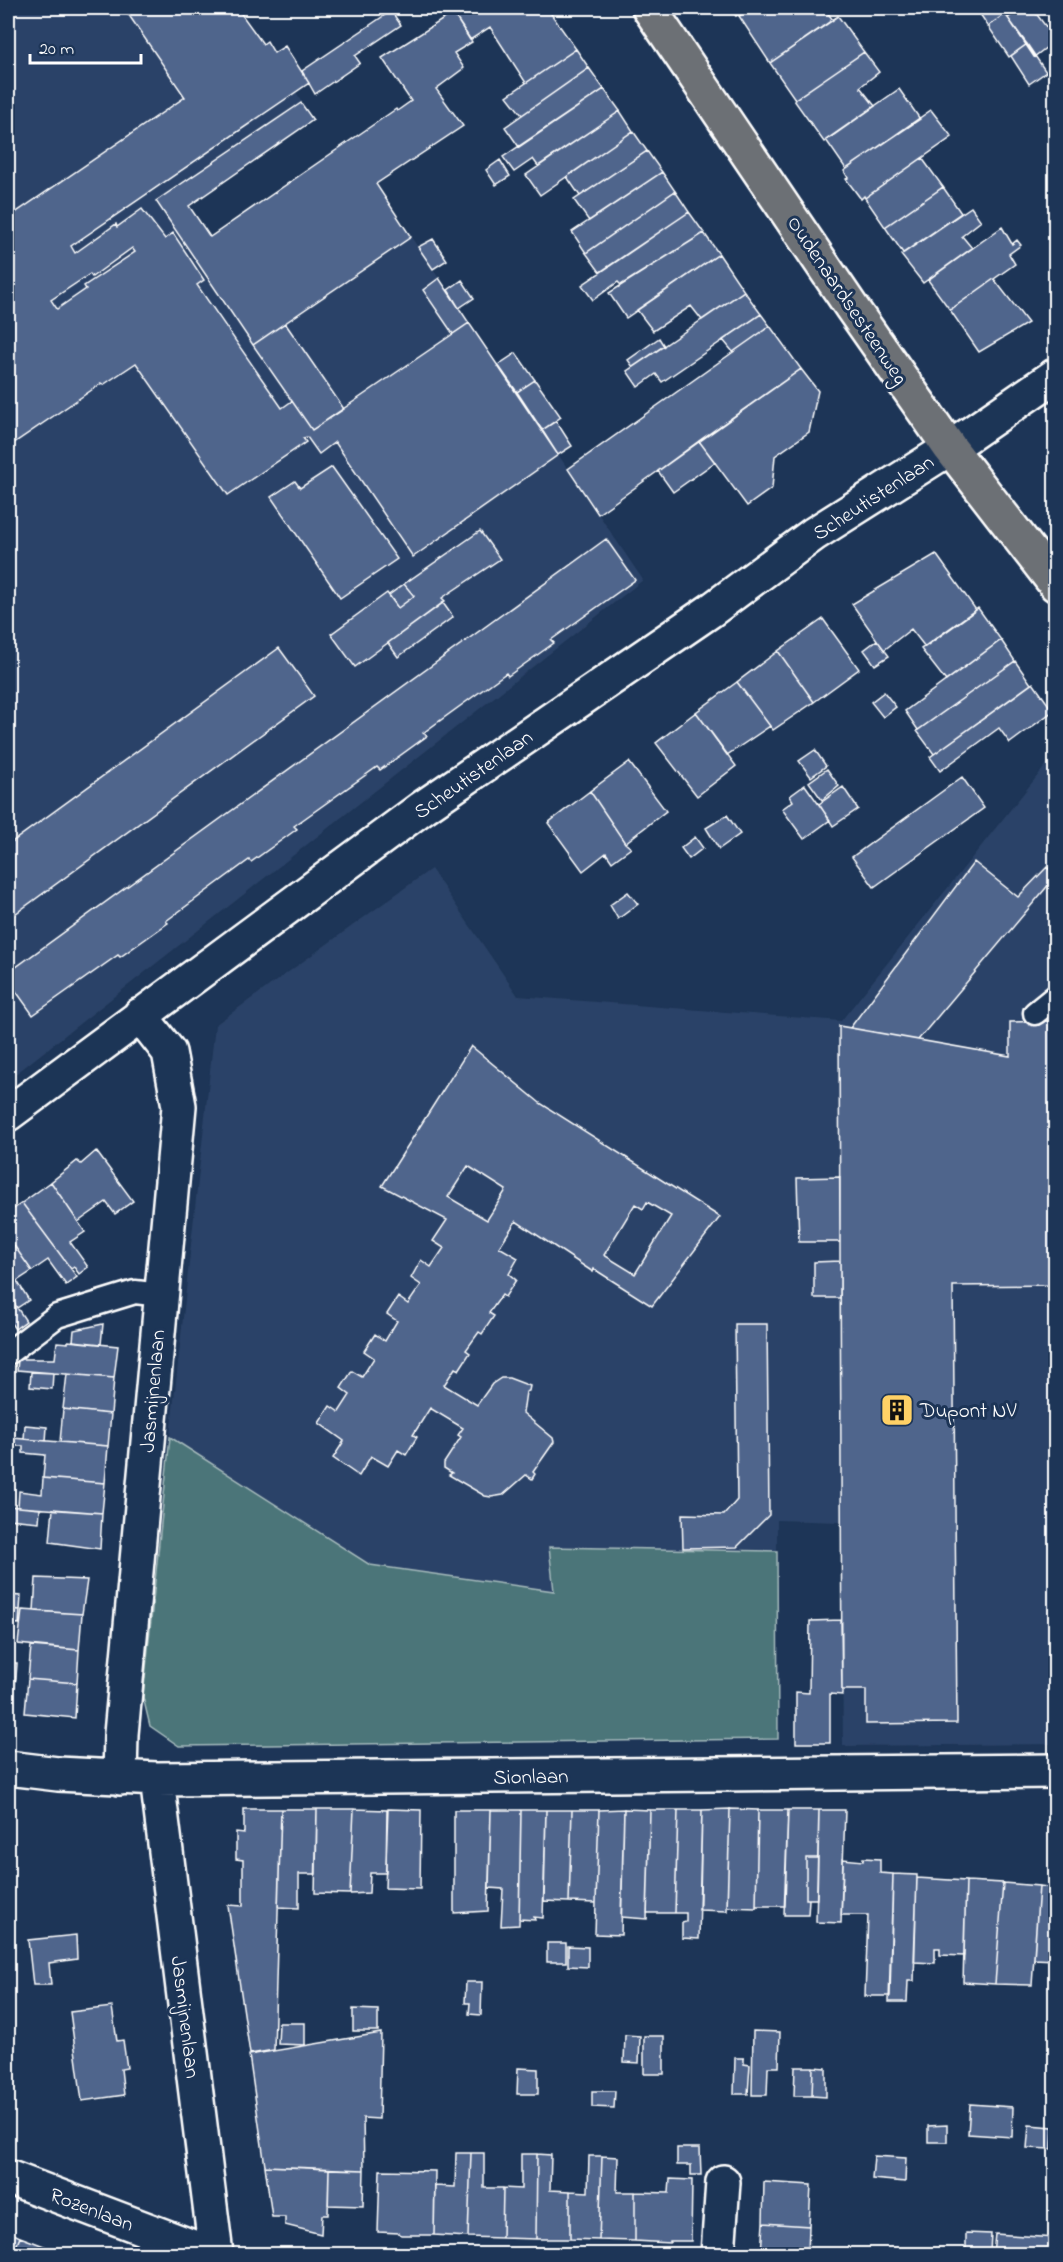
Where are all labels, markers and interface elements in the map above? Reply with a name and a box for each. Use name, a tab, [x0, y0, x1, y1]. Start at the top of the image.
scale bar	[30, 27, 141, 65]
text: 20 m	[39, 37, 74, 63]
street label: Oudenaardsesteenweg	[777, 211, 914, 393]
street label: Scheutistenlaan	[808, 448, 941, 549]
street label: Scheutistenlaan	[409, 723, 540, 828]
street label: Jasmijnenlaan	[134, 1328, 174, 1454]
building icon: Dupont NV	[879, 1392, 915, 1428]
place label: Dupont NV	[919, 1397, 1017, 1427]
street label: Sionlaan	[493, 1762, 569, 1794]
street label: Jasmijnenlaan	[162, 1954, 206, 2080]
street label: Rozenlaan	[45, 2181, 138, 2241]

